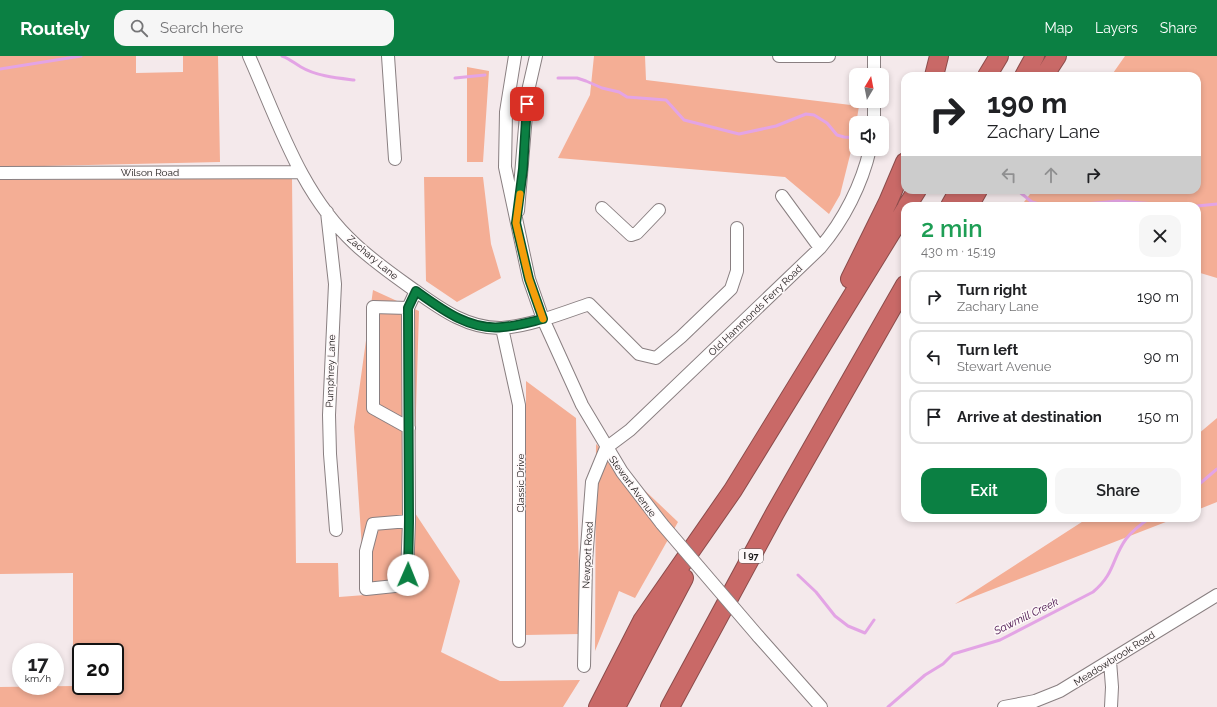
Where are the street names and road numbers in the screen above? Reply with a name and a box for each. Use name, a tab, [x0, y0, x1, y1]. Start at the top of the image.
street label: Wilson Road	[121, 167, 179, 178]
street label: Zachary Lane	[345, 233, 400, 282]
street label: Old Hammonds Ferry Road	[706, 263, 804, 358]
street label: Pumphrey Lane	[324, 334, 337, 408]
street label: Classic Drive	[515, 453, 526, 512]
street label: Stewart Avenue	[607, 454, 658, 519]
street label: Newport Road	[580, 521, 595, 589]
road number: I 97	[739, 549, 763, 563]
street label: Meadowbrook Road	[1072, 629, 1157, 688]

